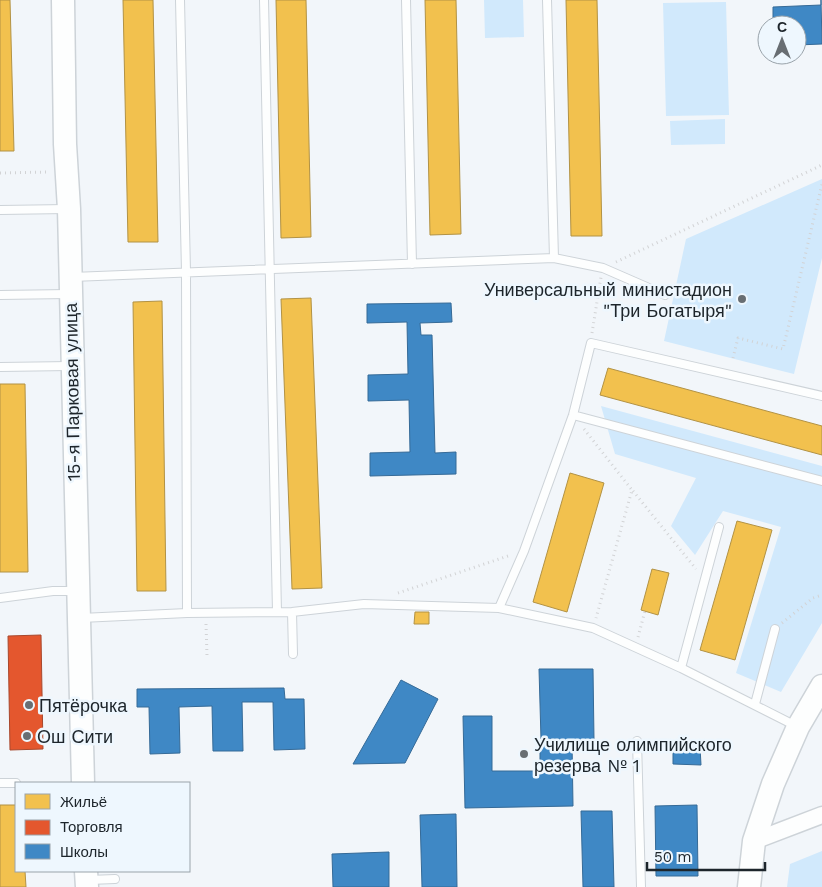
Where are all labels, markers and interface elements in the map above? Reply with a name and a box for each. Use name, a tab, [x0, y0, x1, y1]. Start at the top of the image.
north arrow	[757, 15, 807, 65]
text: С	[777, 19, 787, 35]
place label: Универсальный министадион "Три Богатыря"	[484, 279, 732, 321]
marker: Универсальный министадион "Три Богатыря"	[736, 293, 748, 305]
street label: 15-я Парковая улица	[60, 302, 84, 481]
place label: Пятёрочка	[39, 695, 128, 716]
marker: Пятёрочка	[23, 699, 35, 711]
place label: Ош Сити	[37, 726, 113, 747]
marker: Ош Сити	[21, 730, 33, 742]
place label: Училище олимпийского резерва № 1	[534, 734, 732, 776]
marker: Училище олимпийского резерва № 1	[518, 748, 530, 760]
legend	[15, 782, 190, 872]
text: Жильё	[60, 793, 107, 811]
text: Торговля	[60, 818, 123, 836]
scale bar	[647, 840, 764, 872]
text: Школы	[60, 843, 108, 861]
text: 50 m	[654, 848, 691, 866]

